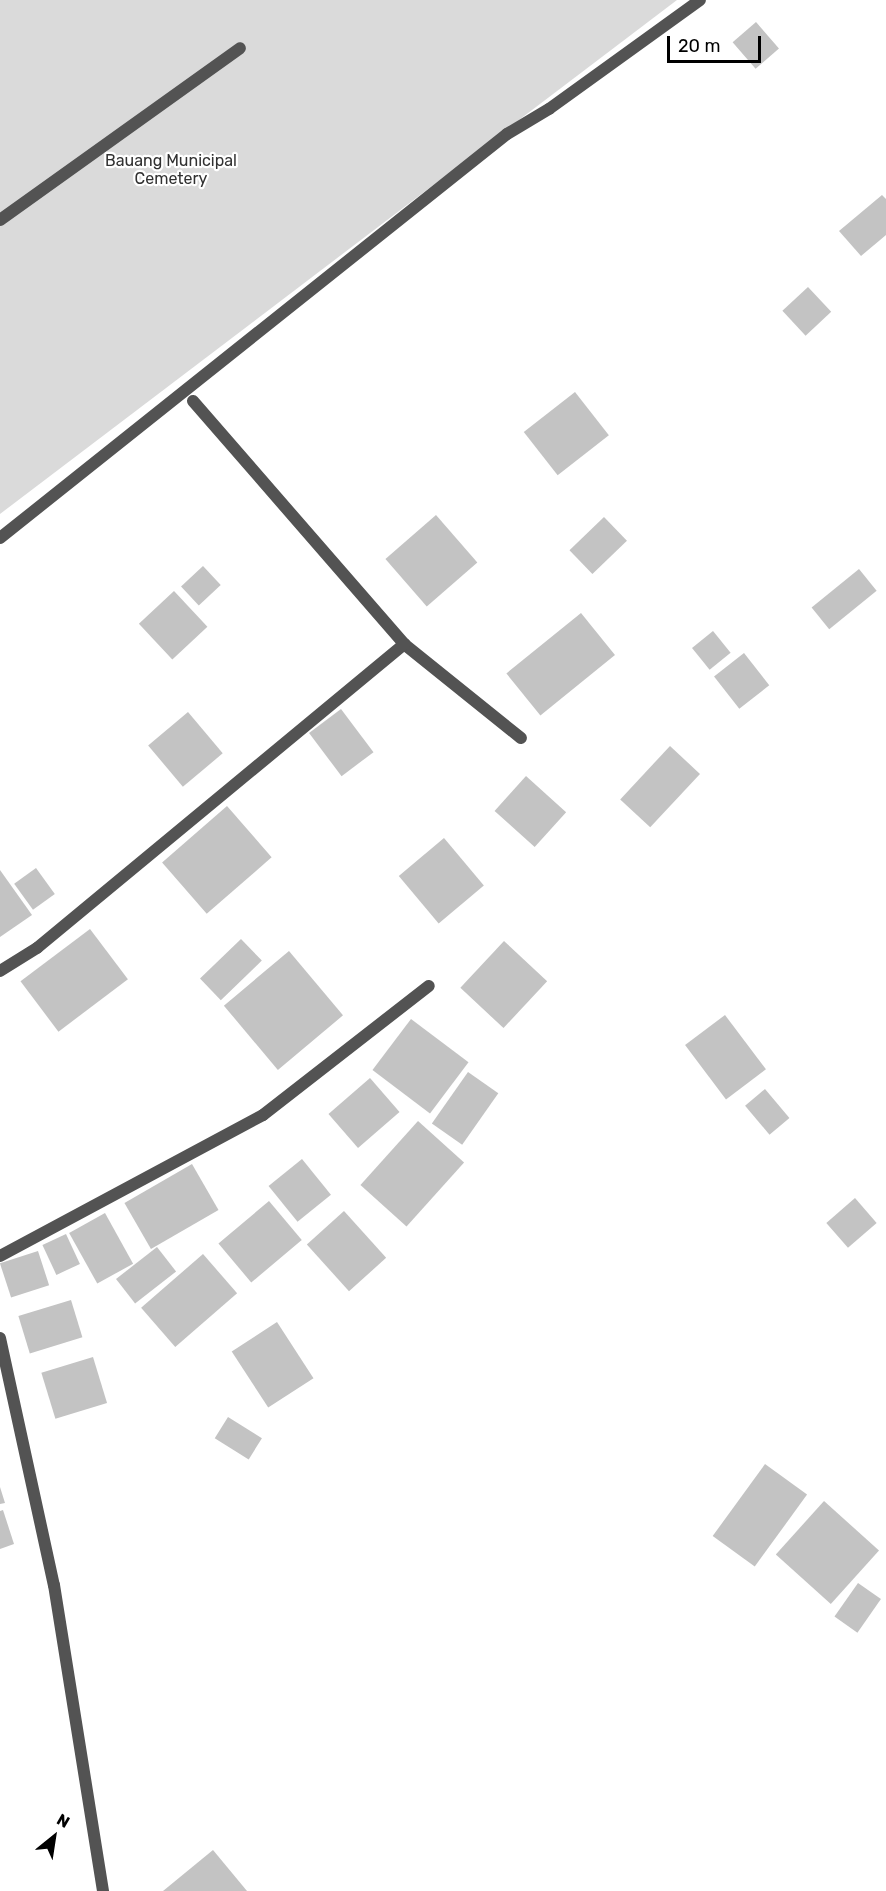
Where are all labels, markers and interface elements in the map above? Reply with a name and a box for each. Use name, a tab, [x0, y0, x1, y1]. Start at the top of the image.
scale bar	[670, 24, 764, 62]
text: 20 m	[678, 35, 720, 57]
park label: Bauang Municipal Cemetery	[105, 151, 237, 189]
north arrow	[24, 1807, 84, 1867]
text: N	[54, 1810, 73, 1832]

